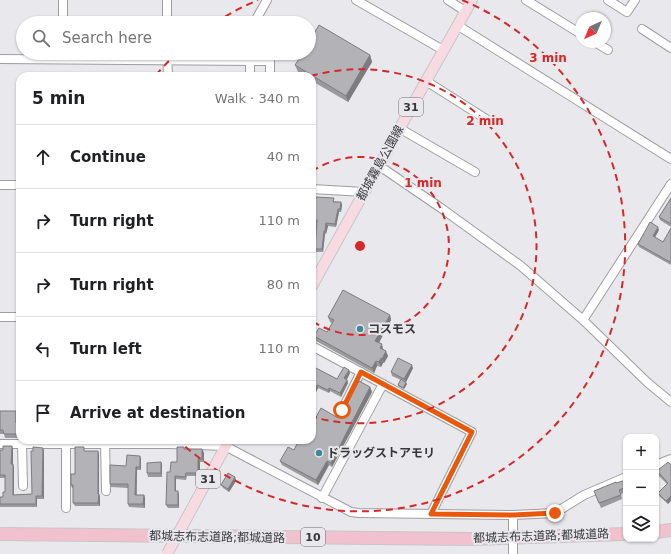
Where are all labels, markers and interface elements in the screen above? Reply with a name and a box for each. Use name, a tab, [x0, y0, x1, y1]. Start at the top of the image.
north arrow	[575, 12, 611, 48]
search box	[16, 16, 316, 60]
icon: search	[30, 27, 52, 49]
text: Search here	[62, 29, 152, 47]
text: 3 min	[529, 51, 567, 65]
text: 5 min	[32, 88, 85, 108]
text: Walk · 340 m	[215, 91, 300, 106]
road number: 31	[399, 98, 423, 116]
text: 2 min	[466, 114, 504, 128]
street label: 都城霧島公園線	[354, 123, 406, 203]
icon: ahead	[32, 146, 54, 168]
text: Continue	[70, 148, 146, 166]
text: 40 m	[267, 149, 300, 164]
text: 1 min	[404, 176, 442, 190]
icon: right	[32, 210, 54, 232]
text: Turn right	[70, 212, 154, 230]
text: 110 m	[258, 213, 300, 228]
centre of rings	[353, 239, 367, 253]
icon: right	[32, 274, 54, 296]
text: Turn right	[70, 276, 154, 294]
text: 80 m	[267, 277, 300, 292]
place label: コスモス	[368, 322, 416, 336]
marker: コスモス	[355, 324, 365, 334]
icon: left	[32, 338, 54, 360]
text: Turn left	[70, 340, 142, 358]
text: 110 m	[258, 341, 300, 356]
route start	[333, 401, 351, 419]
icon: arrive	[32, 402, 54, 424]
text: Arrive at destination	[70, 404, 245, 422]
map controls	[623, 434, 659, 542]
button: +	[623, 434, 659, 470]
place label: ドラッグストアモリ	[327, 446, 435, 460]
marker: ドラッグストアモリ	[314, 448, 324, 458]
road number: 31	[196, 470, 220, 488]
button: −	[623, 470, 659, 506]
route end	[546, 504, 564, 522]
button: layers	[623, 506, 659, 542]
street label: 都城志布志道路;都城道路	[473, 527, 609, 545]
road number: 10	[301, 528, 325, 546]
street label: 都城志布志道路;都城道路	[149, 529, 285, 545]

